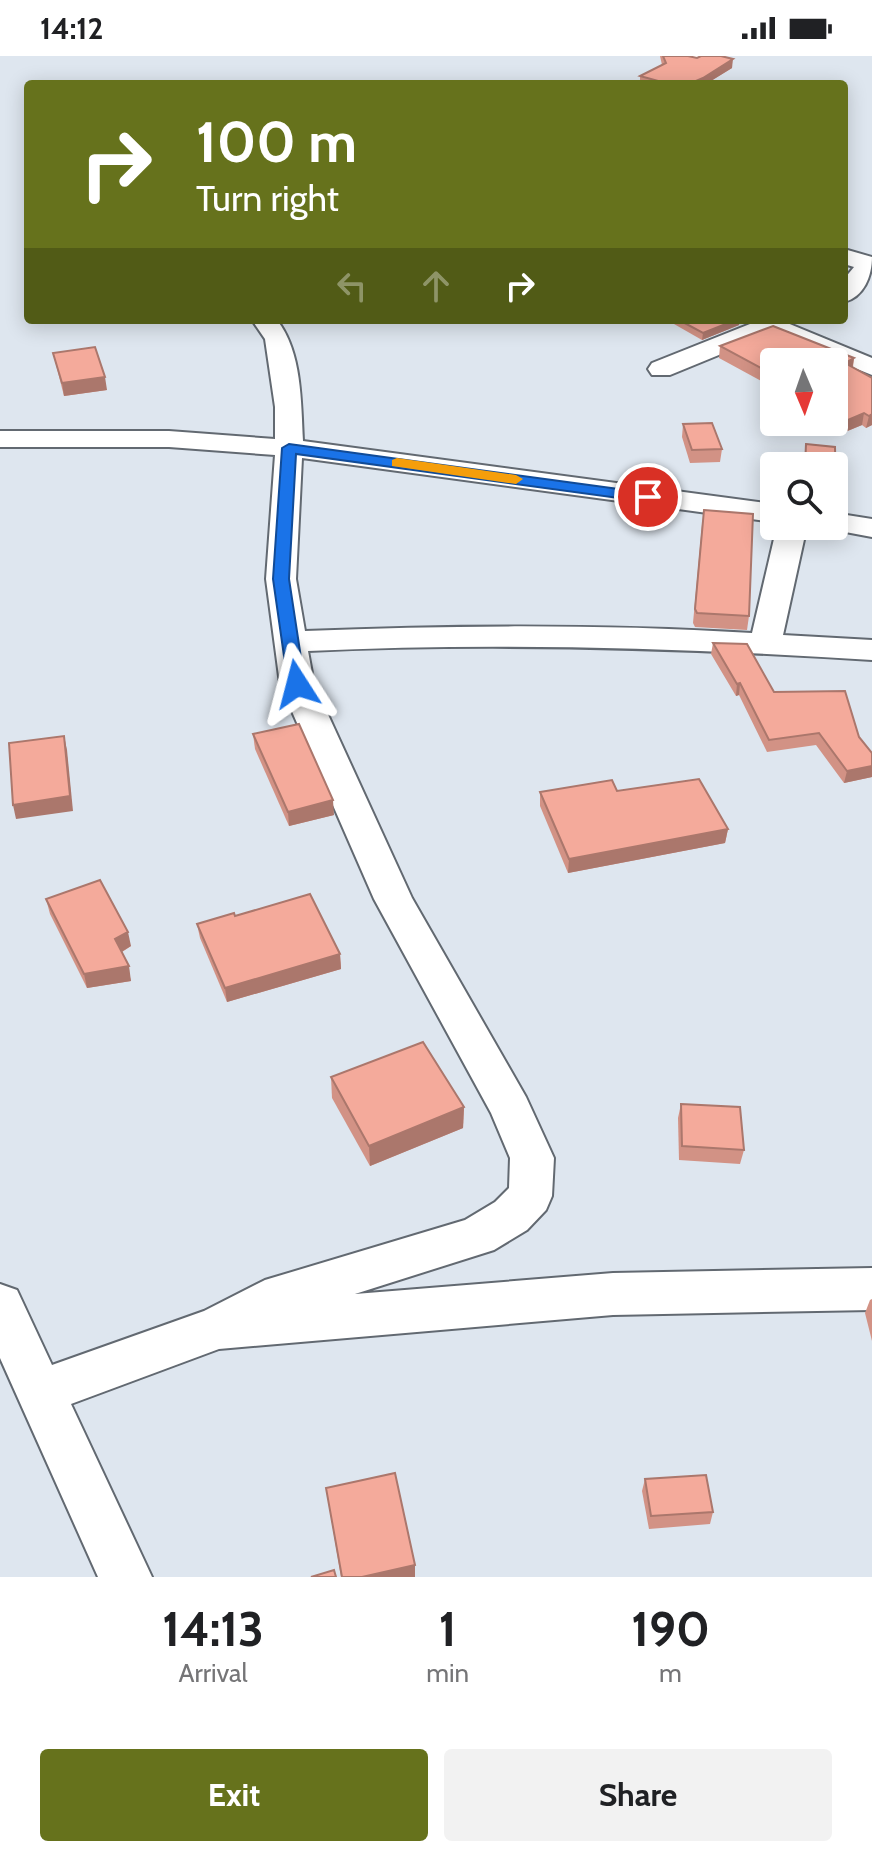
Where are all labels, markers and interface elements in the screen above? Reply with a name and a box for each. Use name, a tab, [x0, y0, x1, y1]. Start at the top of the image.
text: 14:12	[40, 10, 103, 47]
text: 100 m	[196, 108, 357, 176]
icon: right	[64, 112, 168, 216]
text: Turn right	[196, 176, 339, 220]
icon: left	[330, 264, 374, 308]
icon: ahead	[414, 264, 458, 308]
icon: right	[498, 264, 542, 308]
north arrow	[760, 348, 848, 436]
map controls	[760, 348, 848, 540]
button: search	[760, 452, 848, 540]
pin	[614, 463, 682, 531]
icon: arrive	[626, 475, 670, 519]
position arrow	[255, 642, 339, 726]
text: 14:13	[162, 1600, 264, 1658]
text: 1	[439, 1600, 456, 1658]
text: 190	[631, 1600, 710, 1658]
text: Arrival	[178, 1657, 248, 1689]
text: min	[426, 1657, 469, 1689]
text: m	[659, 1657, 682, 1689]
button: Exit	[40, 1749, 428, 1841]
button: Share	[444, 1749, 832, 1841]

